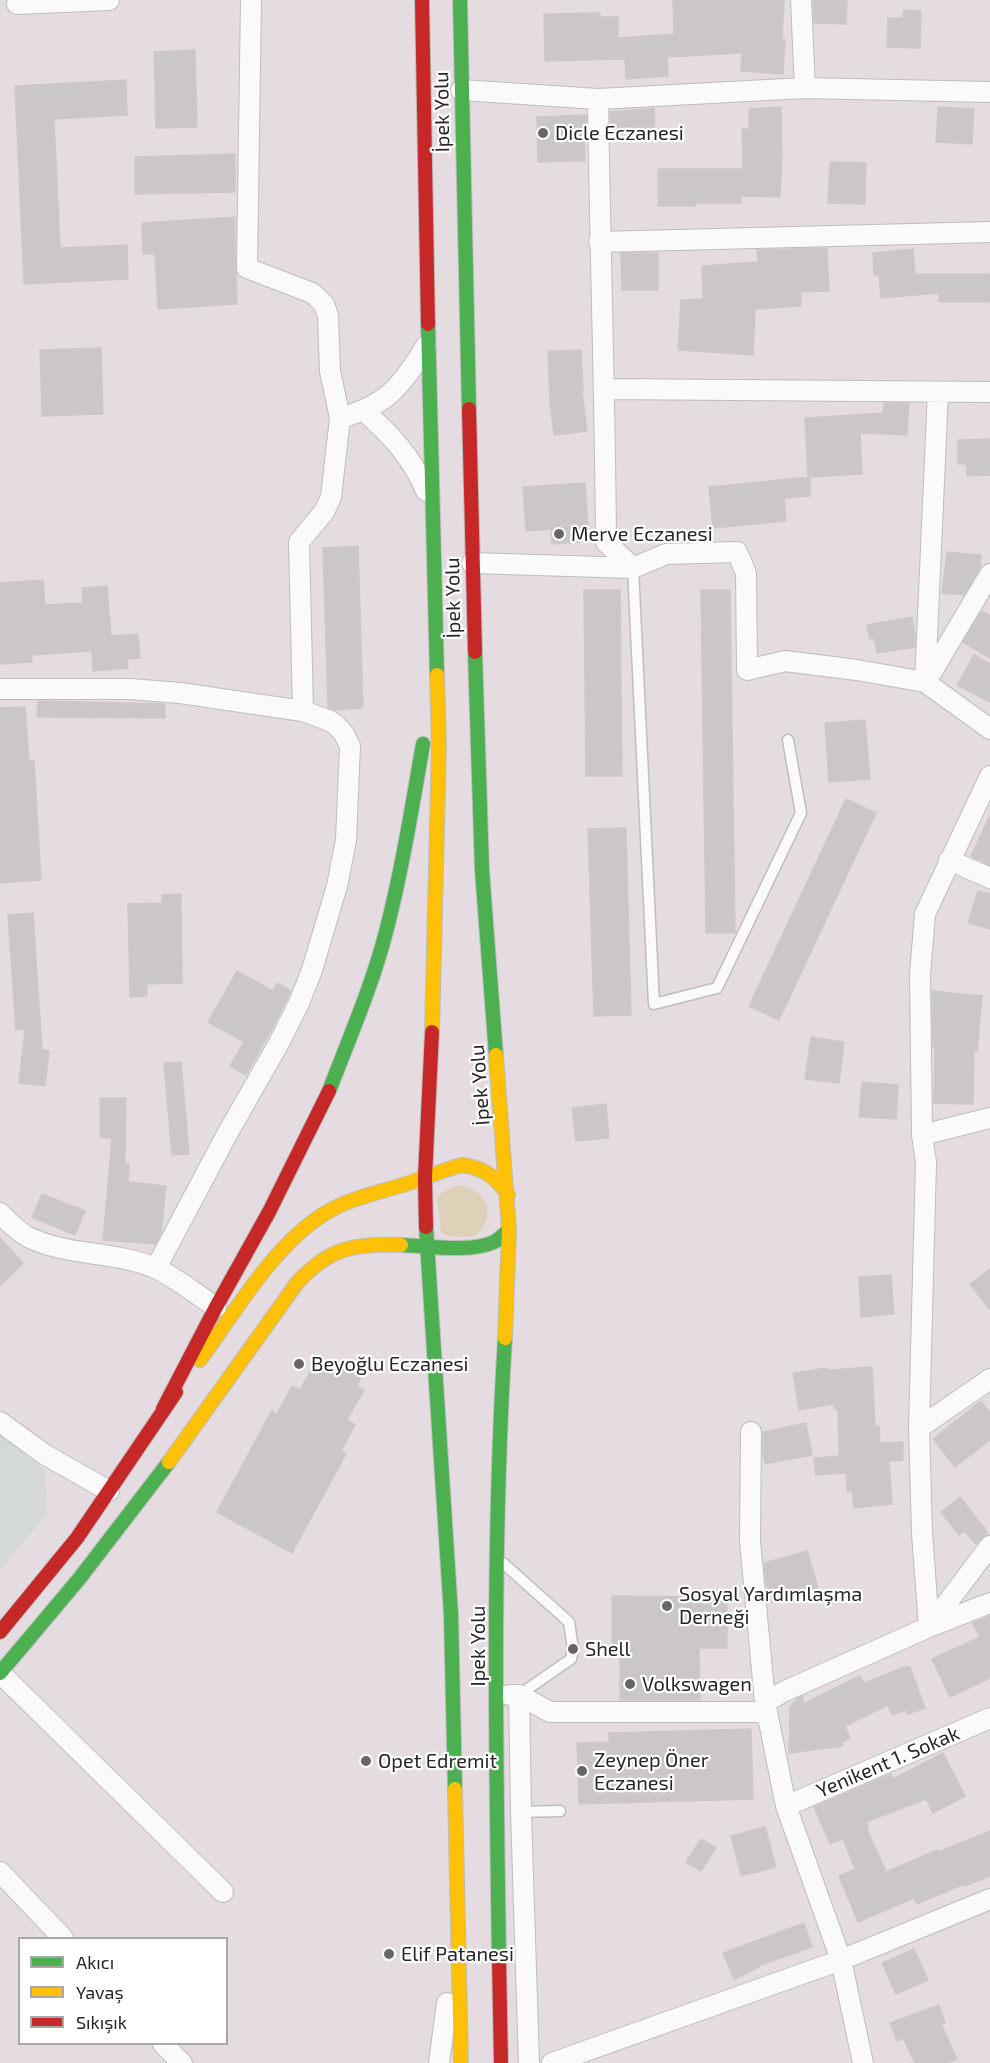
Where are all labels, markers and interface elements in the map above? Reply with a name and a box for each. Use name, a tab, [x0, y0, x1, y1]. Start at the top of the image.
street label: İpek Yolu	[429, 71, 455, 153]
place label: Dicle Eczanesi	[555, 121, 684, 145]
marker: Dicle Eczanesi	[536, 126, 550, 140]
place label: Merve Eczanesi	[571, 522, 713, 546]
marker: Merve Eczanesi	[552, 527, 566, 541]
street label: İpek Yolu	[440, 557, 466, 639]
street label: İpek Yolu	[465, 1044, 495, 1126]
place label: Beyoğlu Eczanesi	[311, 1352, 468, 1376]
marker: Beyoğlu Eczanesi	[292, 1357, 306, 1371]
place label: Sosyal Yardımlaşma Derneği	[679, 1582, 862, 1629]
marker: Sosyal Yardımlaşma Derneği	[660, 1599, 674, 1613]
street label: Ipek Yolu	[466, 1606, 490, 1686]
place label: Shell	[585, 1637, 630, 1661]
marker: Shell	[566, 1642, 580, 1656]
place label: Volkswagen	[642, 1672, 752, 1696]
marker: Volkswagen	[623, 1677, 637, 1691]
street label: Yenikent 1. Sokak	[813, 1721, 963, 1803]
place label: Zeynep Öner Eczanesi	[594, 1748, 709, 1795]
place label: Opet Edremit	[378, 1749, 497, 1773]
marker: Opet Edremit	[359, 1754, 373, 1768]
marker: Zeynep Öner Eczanesi	[575, 1764, 589, 1778]
legend	[18, 1937, 228, 2045]
place label: Elif Patanesi	[401, 1942, 514, 1966]
marker: Elif Patanesi	[382, 1947, 396, 1961]
text: Akıcı	[76, 1951, 114, 1973]
text: Yavaş	[76, 1981, 124, 2003]
text: Sıkışık	[76, 2011, 127, 2033]

